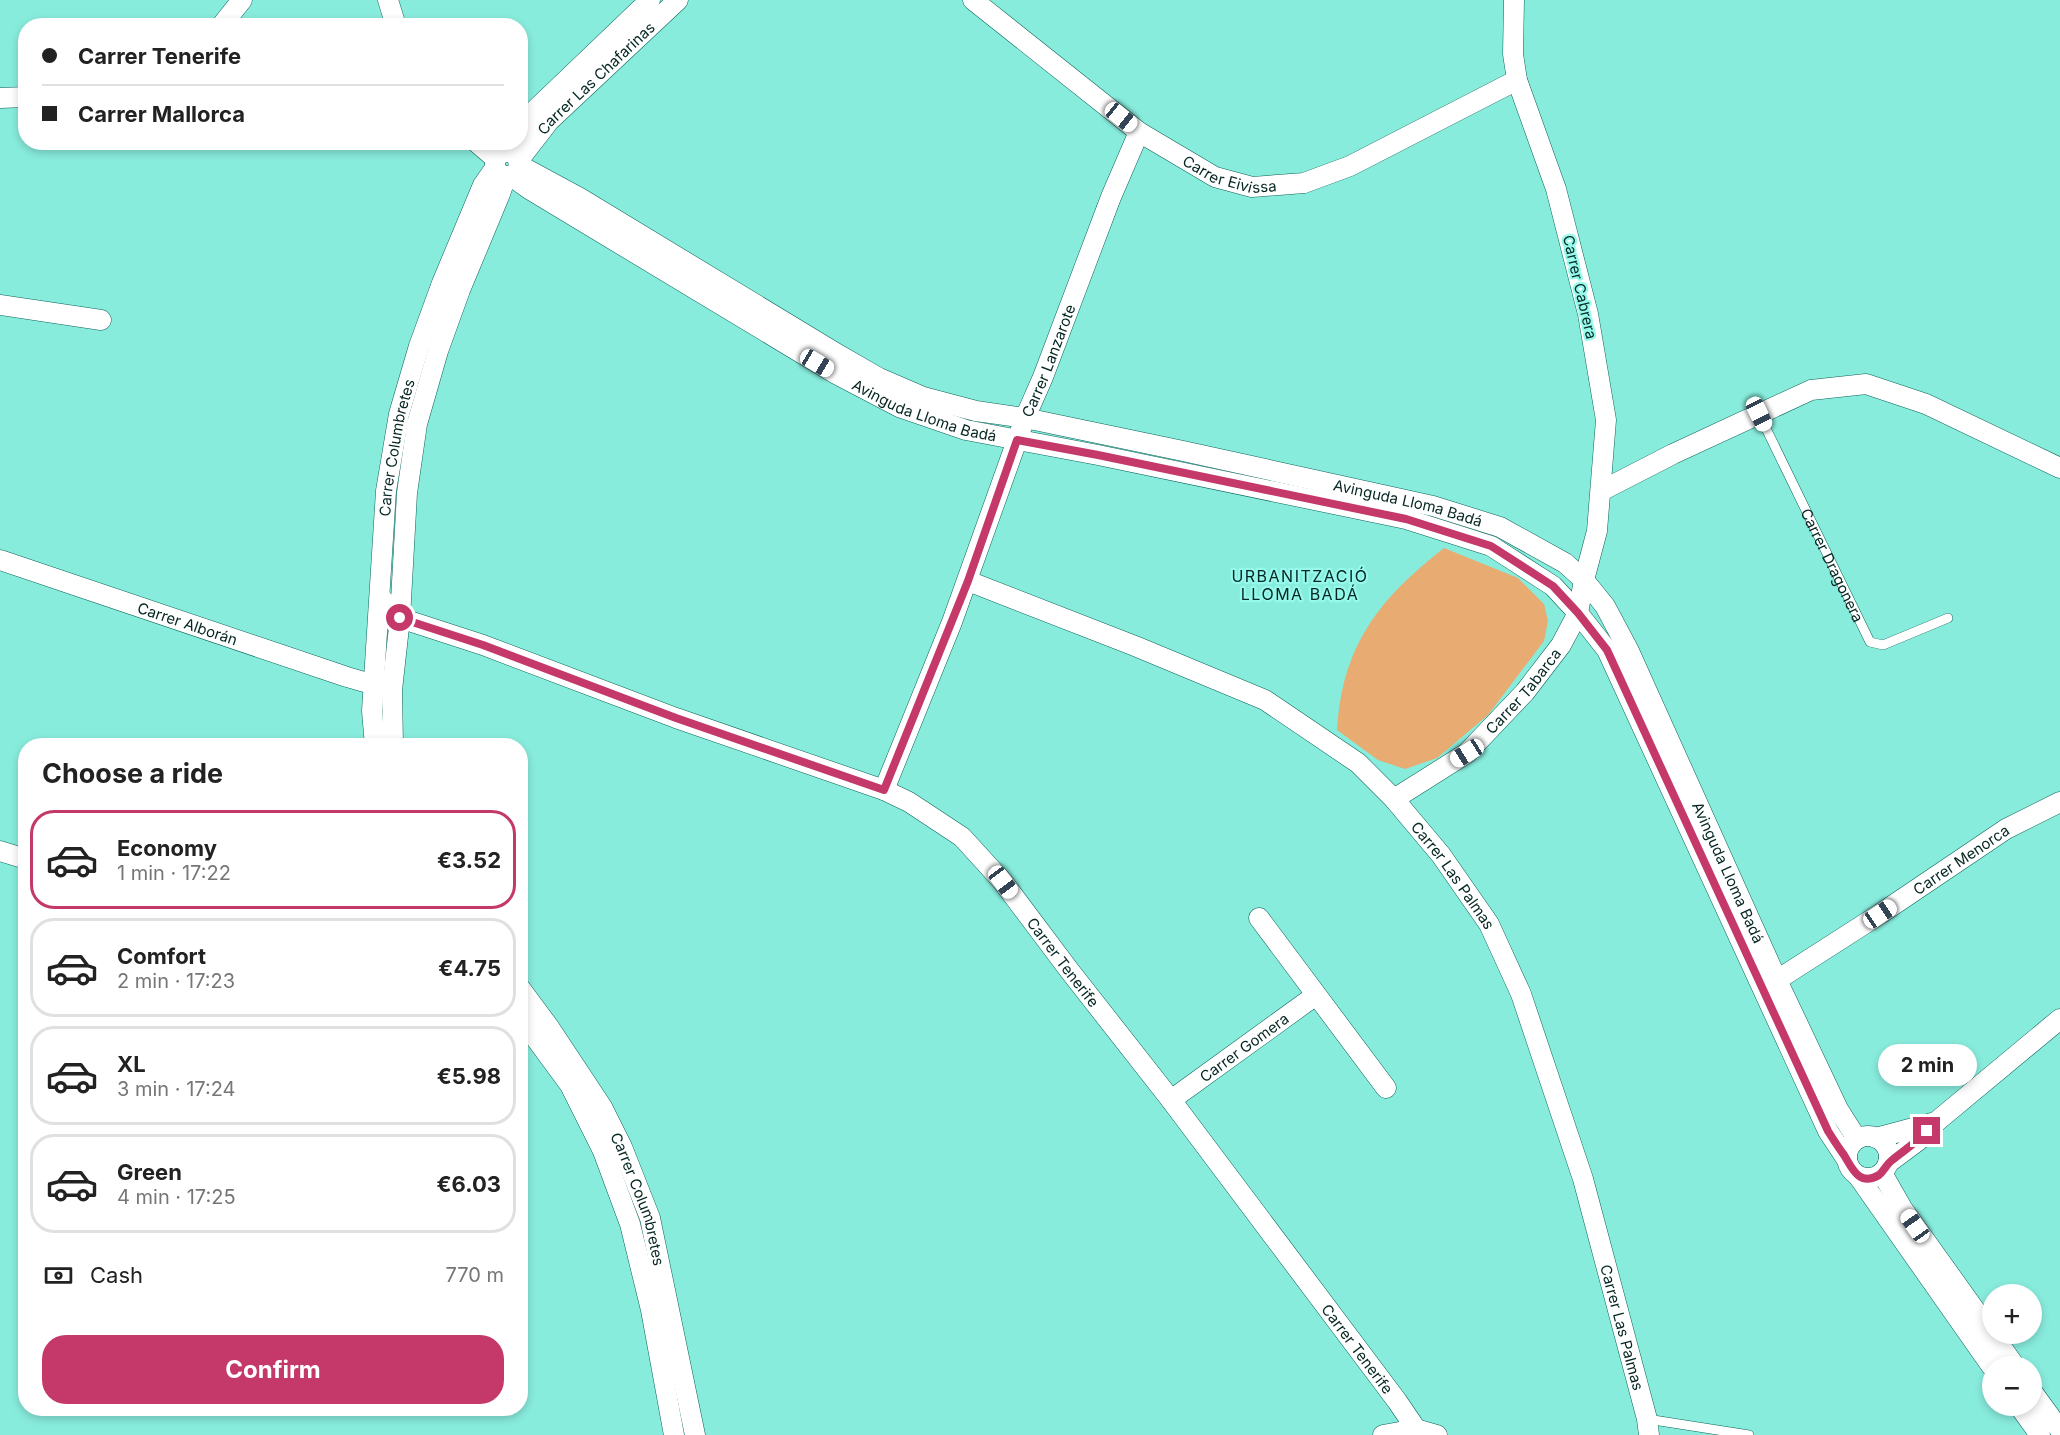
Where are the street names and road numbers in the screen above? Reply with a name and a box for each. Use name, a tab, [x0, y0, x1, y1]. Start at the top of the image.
street label: Carrer Las Chafarinas	[533, 18, 658, 138]
street label: Carrer Eivissa	[1180, 151, 1277, 196]
street label: Carrer Cabrera	[1559, 233, 1601, 341]
street label: Carrer Lanzarote	[1017, 301, 1079, 420]
street label: Avinguda Lloma Badá	[849, 375, 998, 445]
street label: Carrer Columbretes	[375, 377, 418, 517]
street label: Avinguda Lloma Badá	[1332, 475, 1485, 530]
street label: Carrer Dragonera	[1797, 505, 1868, 625]
street label: Carrer Alborán	[135, 598, 240, 649]
street label: Carrer Tabarca	[1481, 644, 1565, 738]
street label: Avinguda Lloma Badá	[1688, 799, 1769, 946]
street label: Carrer Las Palmas	[1407, 817, 1500, 932]
street label: Carrer Menorca	[1909, 820, 2013, 899]
street label: Carrer Tenerife	[1023, 913, 1104, 1010]
street label: Carrer Gomera	[1196, 1009, 1292, 1086]
street label: Carrer Columbretes	[607, 1129, 669, 1267]
street label: Carrer Las Palmas	[1597, 1262, 1648, 1392]
street label: Carrer Tenerife	[1318, 1300, 1398, 1397]

